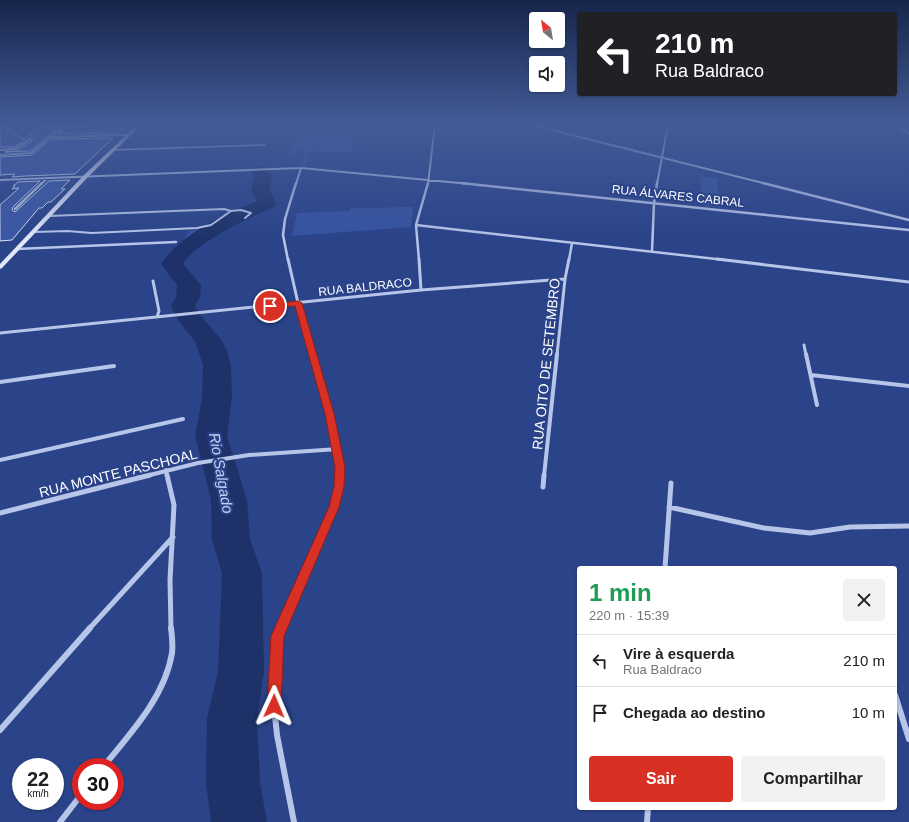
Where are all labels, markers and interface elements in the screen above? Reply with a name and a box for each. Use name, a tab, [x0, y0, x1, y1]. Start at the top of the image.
north arrow	[529, 12, 565, 48]
map controls	[529, 12, 565, 92]
icon: left	[589, 28, 641, 80]
text: 210 m	[655, 28, 734, 59]
button: sound	[529, 56, 565, 92]
text: Rua Baldraco	[655, 61, 764, 81]
street label: RUA ÁLVARES CABRAL	[611, 181, 745, 210]
street label: RUA BALDRACO	[318, 275, 412, 299]
street label: RUA OITO DE SETEMBRO	[529, 277, 563, 451]
pin	[253, 289, 287, 323]
icon: arrive	[259, 295, 281, 317]
water label: Rio Salgado	[206, 431, 237, 515]
street label: RUA MONTE PASCHOAL	[37, 446, 199, 500]
text: 1 min	[589, 579, 652, 606]
button: close	[843, 579, 885, 621]
text: 220 m · 15:39	[589, 608, 669, 623]
text: Vire à esquerda	[623, 645, 734, 662]
icon: left	[589, 650, 611, 672]
text: 210 m	[843, 652, 885, 669]
text: Rua Baldraco	[623, 662, 702, 677]
position arrow	[253, 685, 295, 727]
icon: arrive	[589, 702, 611, 724]
text: Chegada ao destino	[623, 704, 766, 721]
text: 10 m	[852, 704, 885, 721]
button: Sair	[589, 756, 733, 802]
button: Compartilhar	[741, 756, 885, 802]
speed limit sign: 30	[72, 758, 124, 810]
text: 22	[27, 768, 49, 790]
text: km/h	[27, 788, 49, 799]

